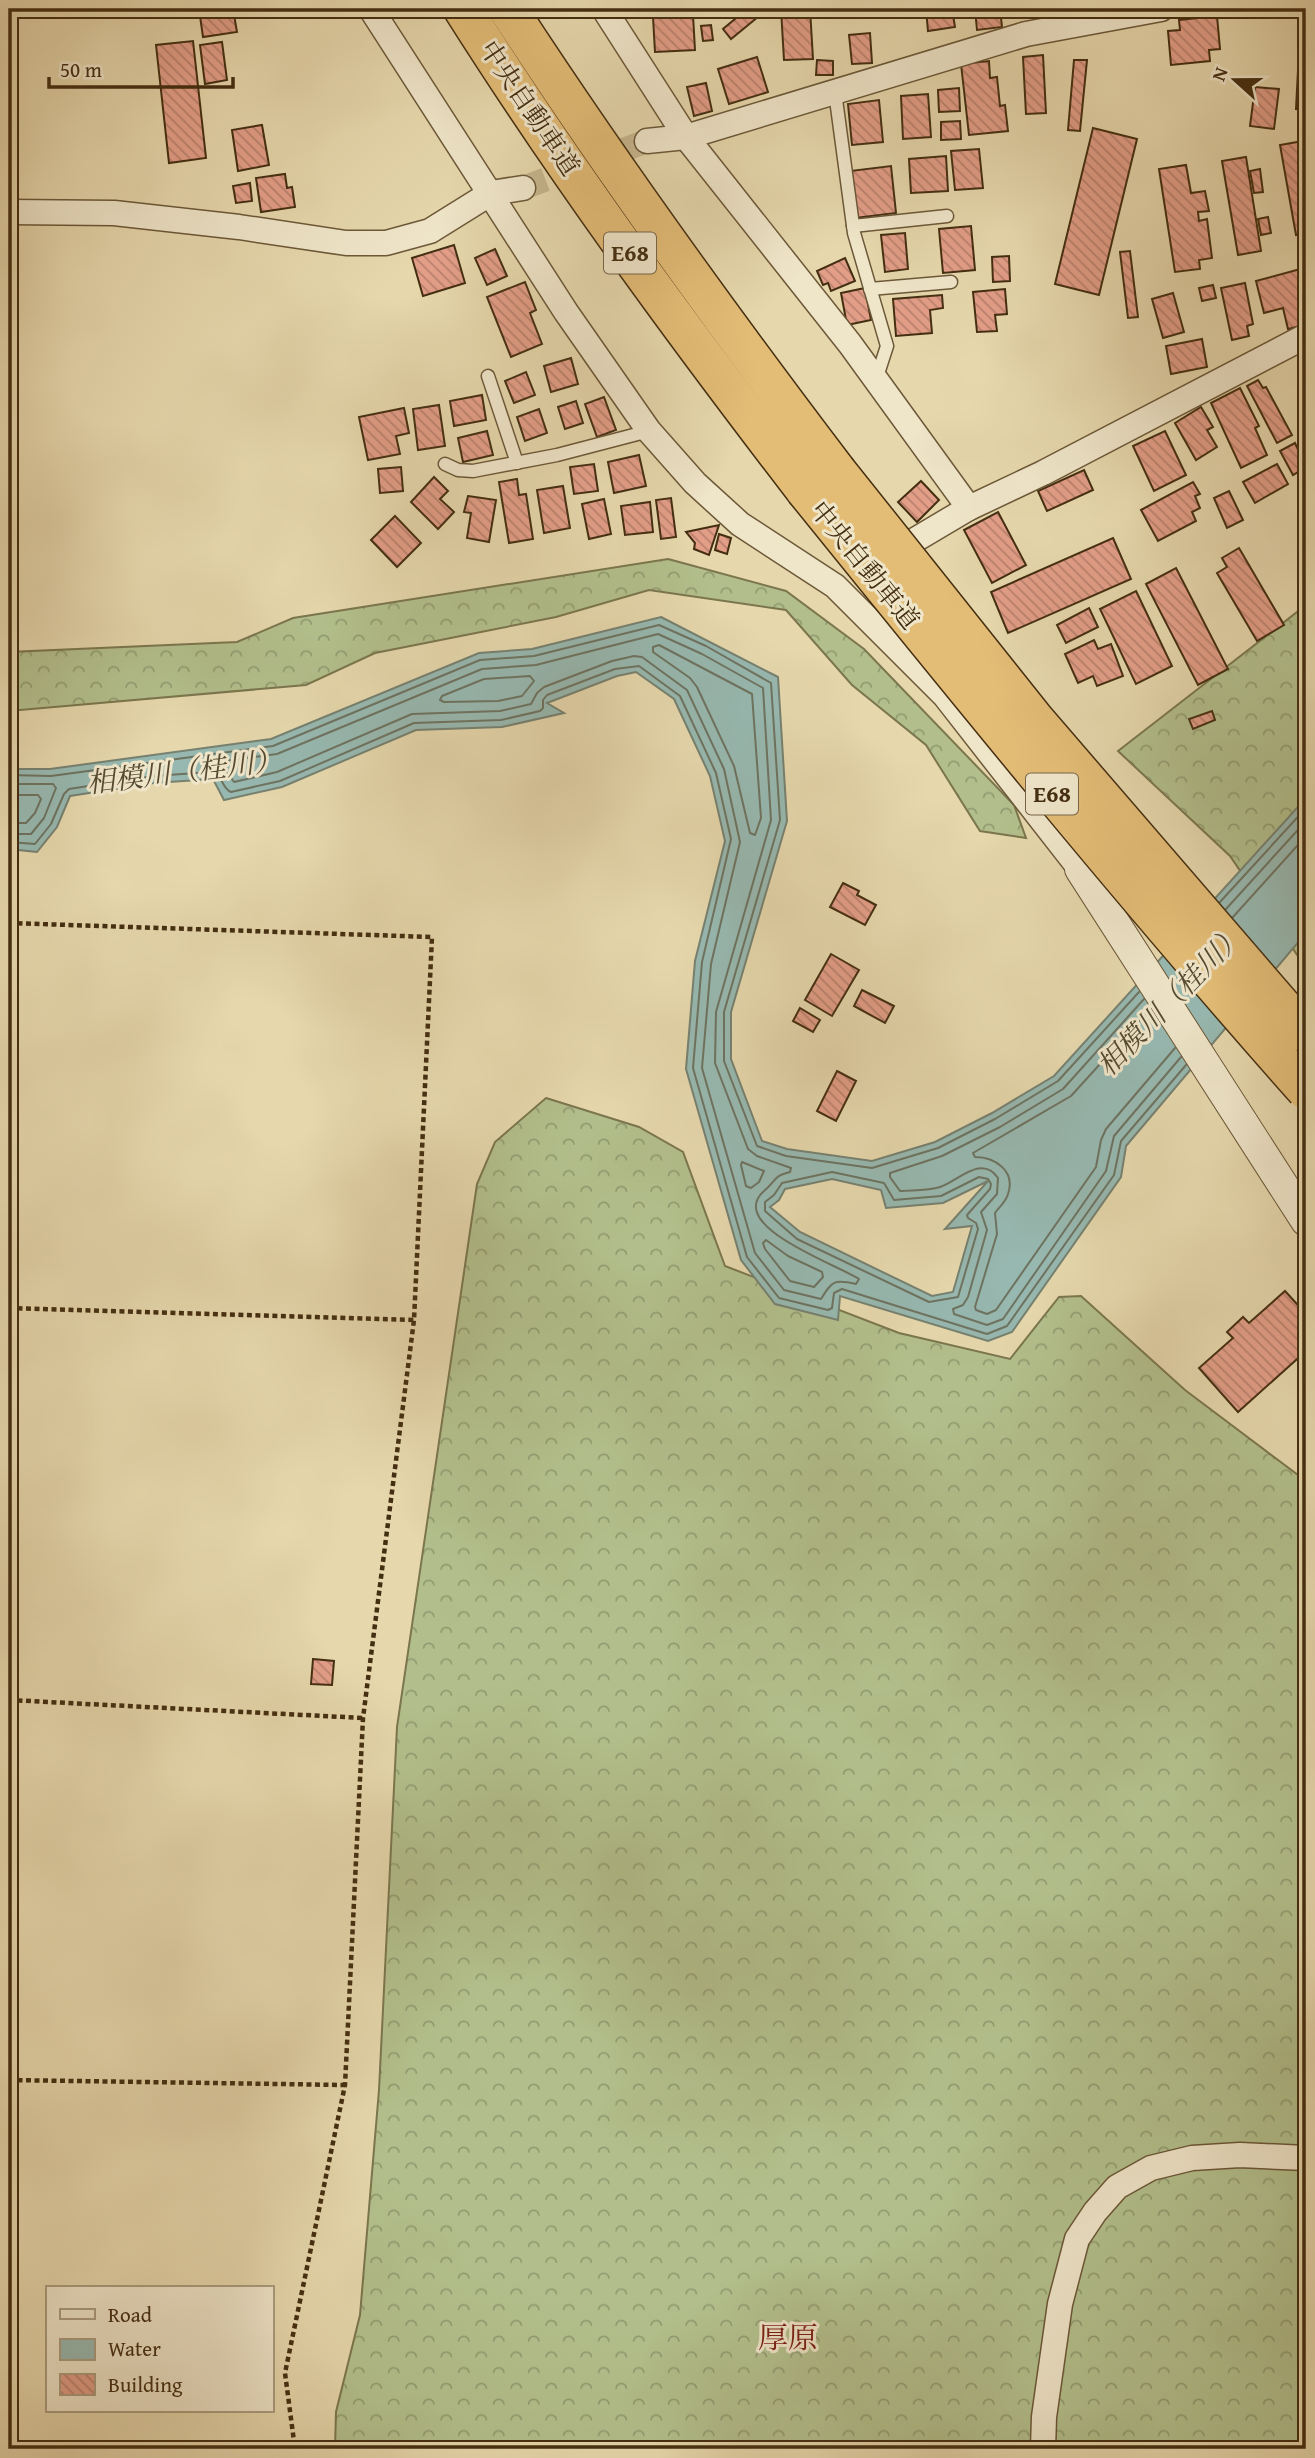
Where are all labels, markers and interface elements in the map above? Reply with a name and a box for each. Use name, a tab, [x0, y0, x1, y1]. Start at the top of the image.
street label: 中央自動車道	[471, 32, 590, 183]
scale bar	[49, 46, 233, 90]
north arrow	[1200, 46, 1270, 116]
text: 50 m	[60, 54, 102, 85]
text: N	[1204, 63, 1235, 85]
road number: E68	[604, 232, 656, 274]
street label: 中央自動車道	[801, 492, 930, 638]
water label: 相模川（桂川）	[84, 738, 284, 803]
road number: E68	[1026, 774, 1078, 814]
water label: 相模川（桂川）	[1087, 915, 1252, 1084]
legend	[46, 2286, 273, 2412]
text: Road	[108, 2299, 153, 2330]
district label: 厚原	[758, 2315, 818, 2359]
text: Water	[108, 2333, 161, 2364]
text: Building	[108, 2369, 183, 2400]

